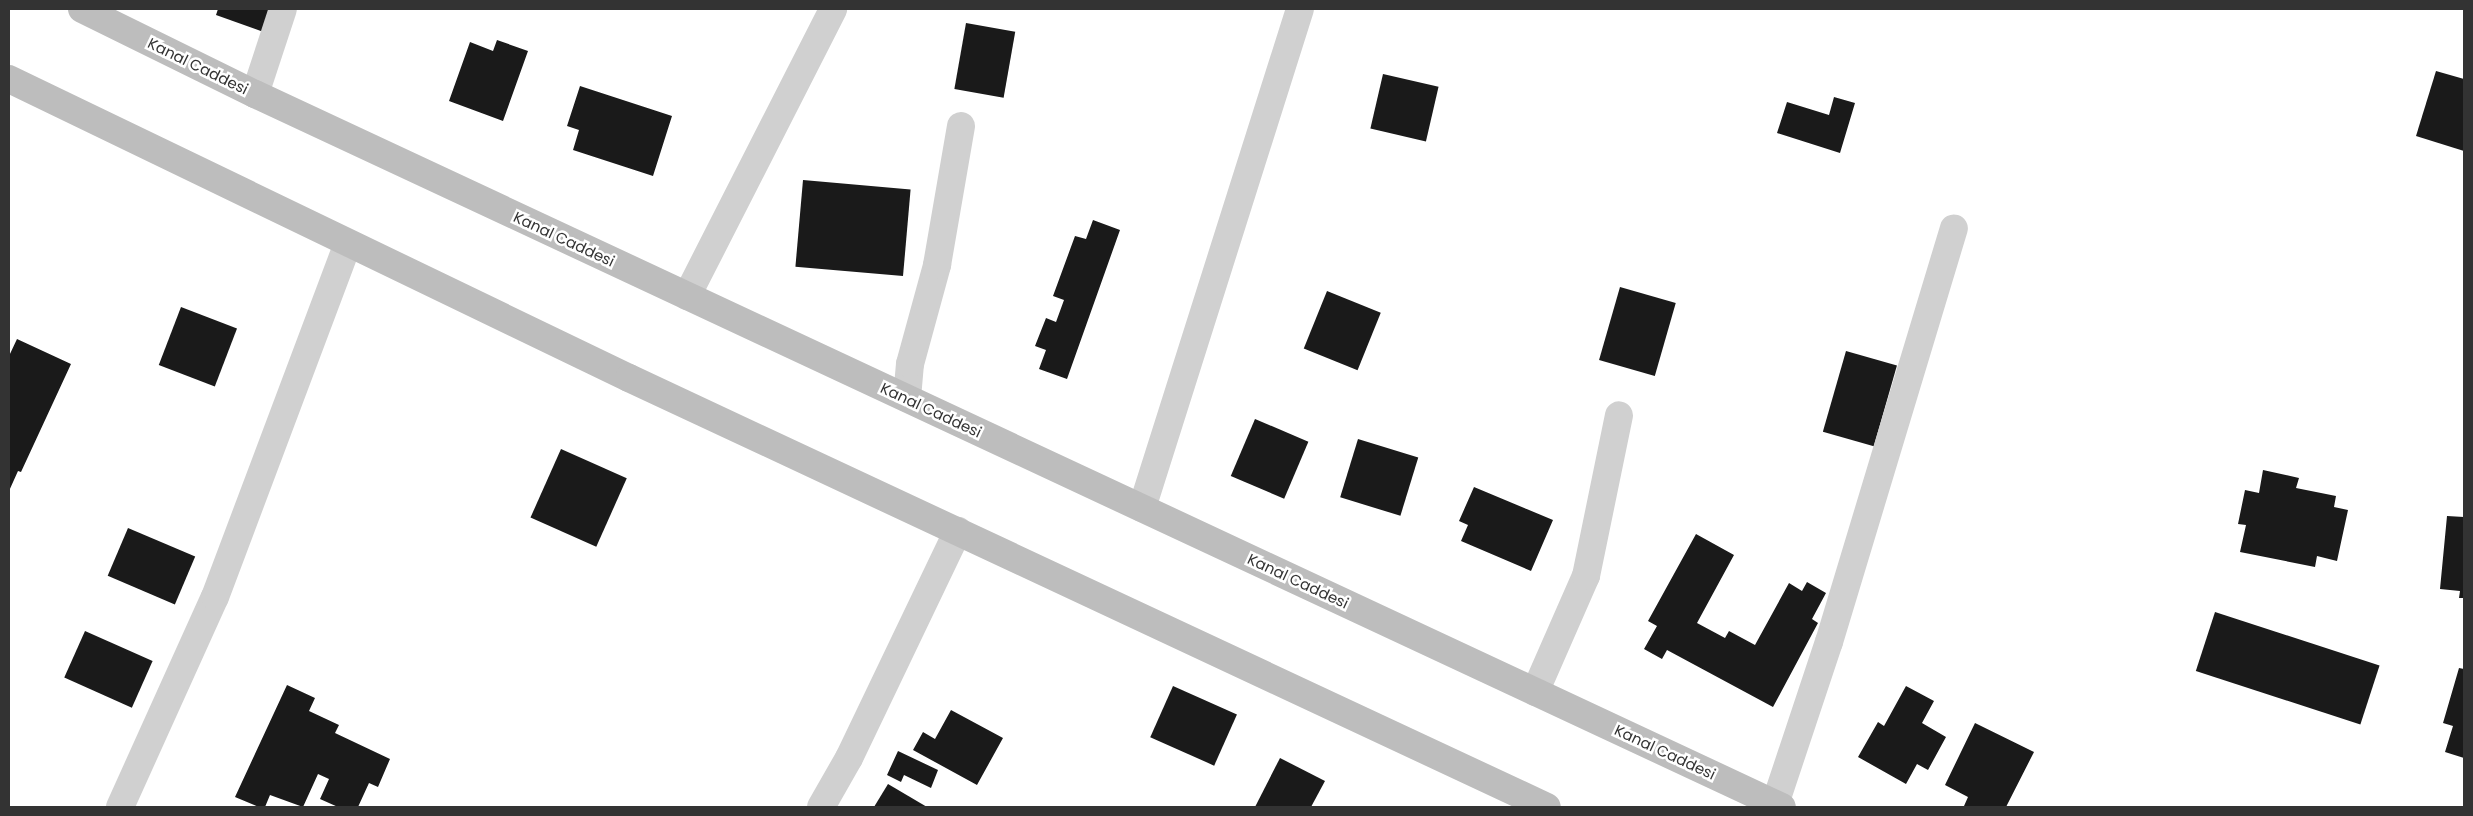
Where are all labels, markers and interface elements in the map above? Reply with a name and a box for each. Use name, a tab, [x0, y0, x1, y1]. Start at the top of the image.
street label: Kanal Caddesi	[145, 34, 251, 98]
street label: Kanal Caddesi	[511, 208, 617, 270]
street label: Kanal Caddesi	[878, 379, 984, 441]
street label: Kanal Caddesi	[1245, 550, 1351, 612]
street label: Kanal Caddesi	[1612, 721, 1718, 783]

